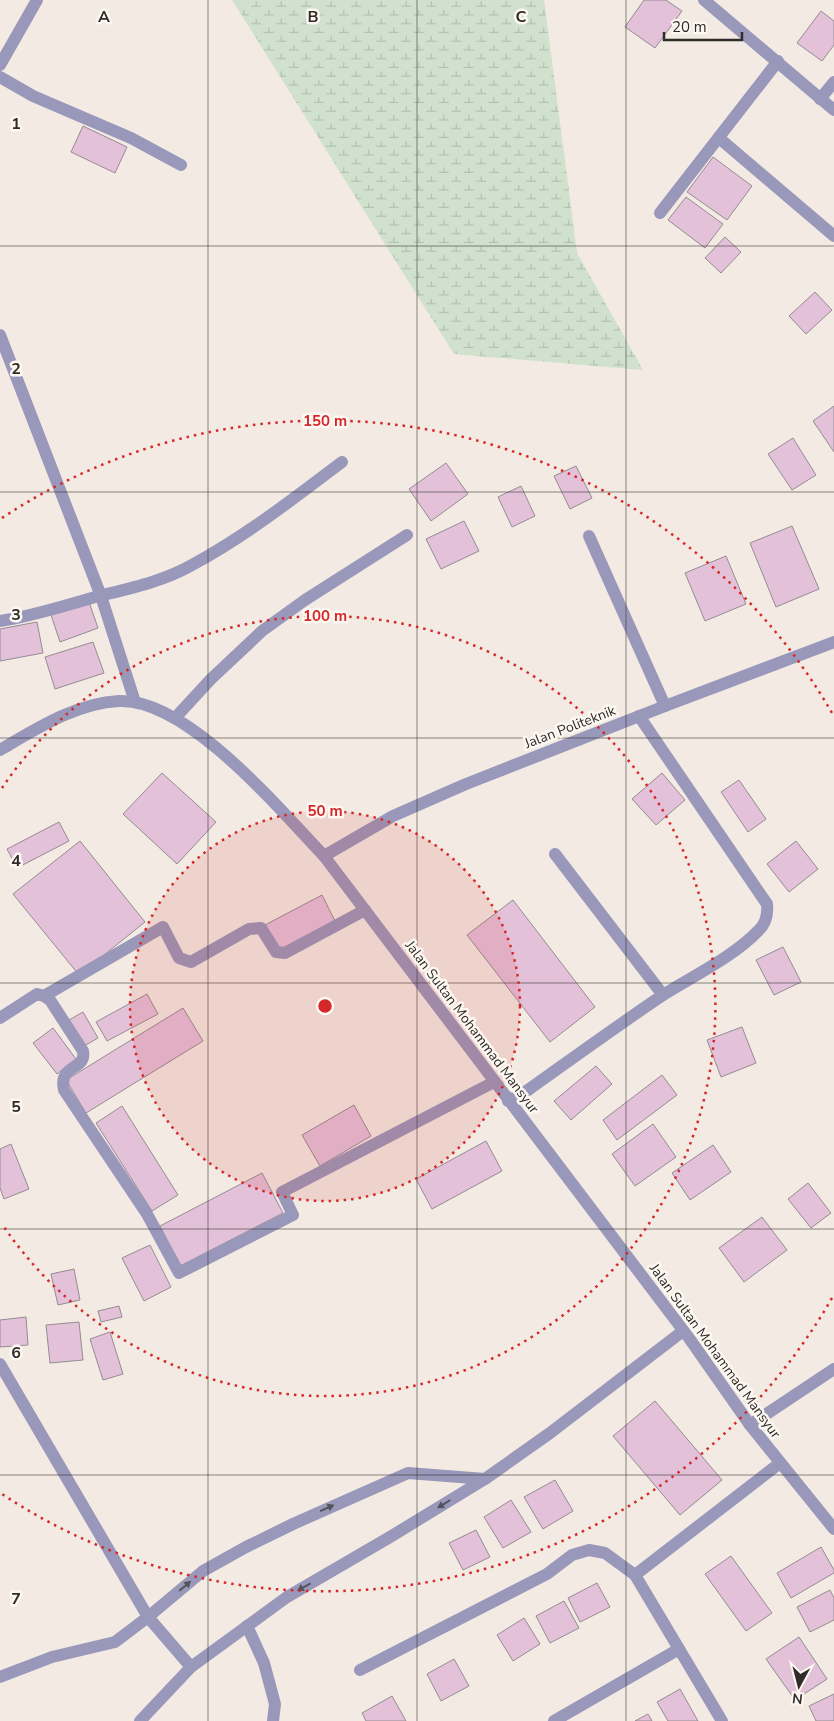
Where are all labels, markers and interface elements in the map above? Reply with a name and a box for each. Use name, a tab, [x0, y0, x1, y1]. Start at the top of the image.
text: A	[98, 6, 110, 28]
text: B	[307, 6, 319, 28]
text: C	[516, 6, 527, 28]
scale bar	[664, 10, 742, 42]
text: 20 m	[672, 17, 707, 37]
text: 1	[11, 113, 21, 135]
text: 2	[11, 358, 21, 380]
text: 150 m	[303, 411, 347, 431]
text: 3	[11, 604, 21, 626]
text: 100 m	[303, 606, 347, 626]
street label: Jalan Politeknik	[521, 701, 619, 753]
text: 50 m	[307, 801, 343, 821]
text: 4	[11, 850, 21, 872]
street label: Jalan Sultan Mohammad Mansyur	[400, 936, 543, 1117]
centre of rings	[316, 997, 334, 1015]
text: 5	[11, 1096, 21, 1118]
street label: Jalan Sultan Mohammad Mansyur	[645, 1259, 785, 1442]
text: 6	[11, 1342, 21, 1364]
one-way arrow	[437, 1500, 450, 1509]
one-way arrow	[320, 1504, 334, 1512]
one-way arrow	[178, 1580, 191, 1591]
one-way arrow	[297, 1583, 311, 1591]
text: 7	[11, 1588, 21, 1610]
north arrow	[774, 1661, 824, 1711]
text: N	[791, 1688, 804, 1708]

